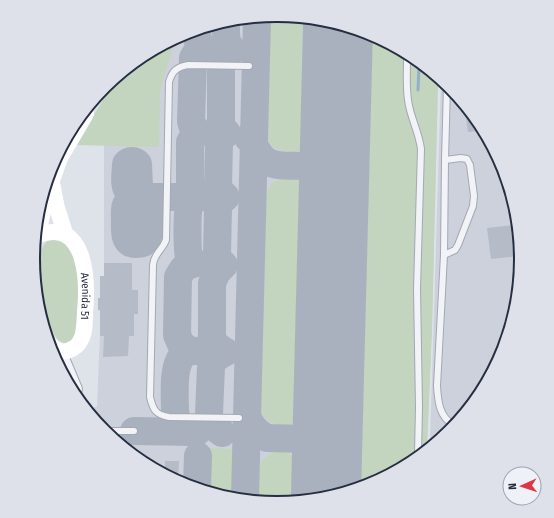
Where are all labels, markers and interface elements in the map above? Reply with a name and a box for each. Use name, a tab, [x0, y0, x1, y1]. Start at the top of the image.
street label: Avenida 51	[78, 272, 92, 320]
north arrow	[502, 466, 542, 506]
text: N	[506, 483, 519, 490]

